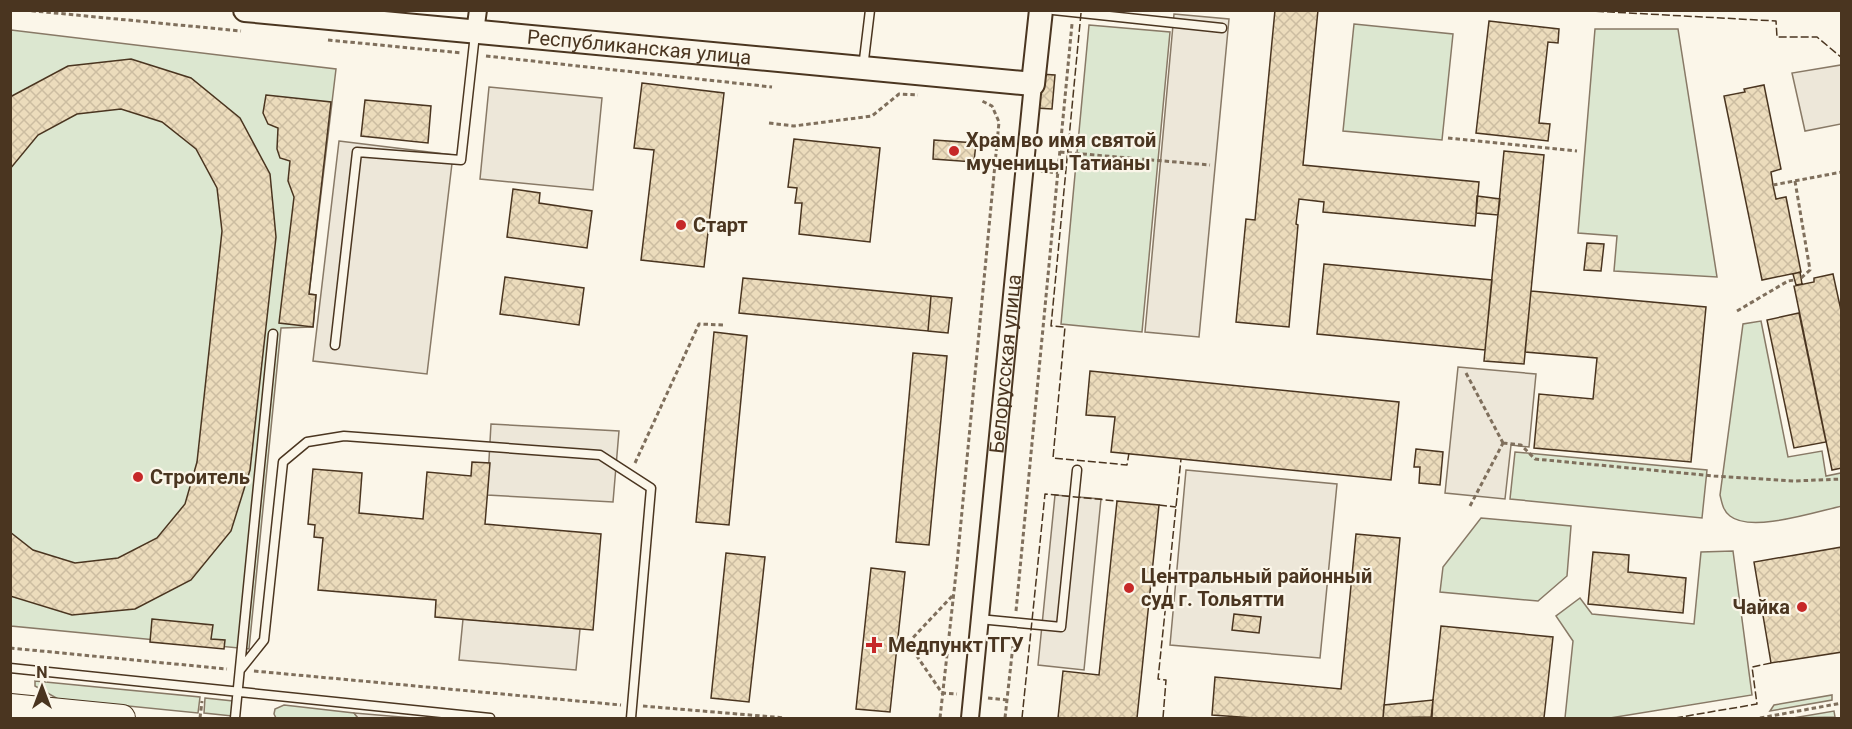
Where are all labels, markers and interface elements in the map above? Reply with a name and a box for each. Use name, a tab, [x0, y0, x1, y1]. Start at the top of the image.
street label: Республиканская улица	[526, 25, 752, 69]
place label: Храм во имя святой мученицы Татианы	[966, 128, 1156, 175]
marker: Храм во имя святой мученицы Татианы	[947, 144, 961, 158]
place label: Старт	[693, 213, 748, 237]
marker: Старт	[674, 218, 688, 232]
street label: Белорусская улица	[984, 273, 1026, 455]
place label: Строитель	[150, 465, 250, 489]
marker: Строитель	[131, 470, 145, 484]
place label: Центральный районный суд г. Тольятти	[1141, 564, 1372, 611]
marker: Центральный районный суд г. Тольятти	[1122, 581, 1136, 595]
place label: Чайка	[1732, 595, 1790, 619]
marker: Чайка	[1795, 600, 1809, 614]
place label: Медпункт ТГУ	[888, 633, 1024, 657]
marker: Медпункт ТГУ	[865, 636, 883, 654]
north arrow	[12, 657, 72, 717]
text: N	[36, 663, 48, 682]

